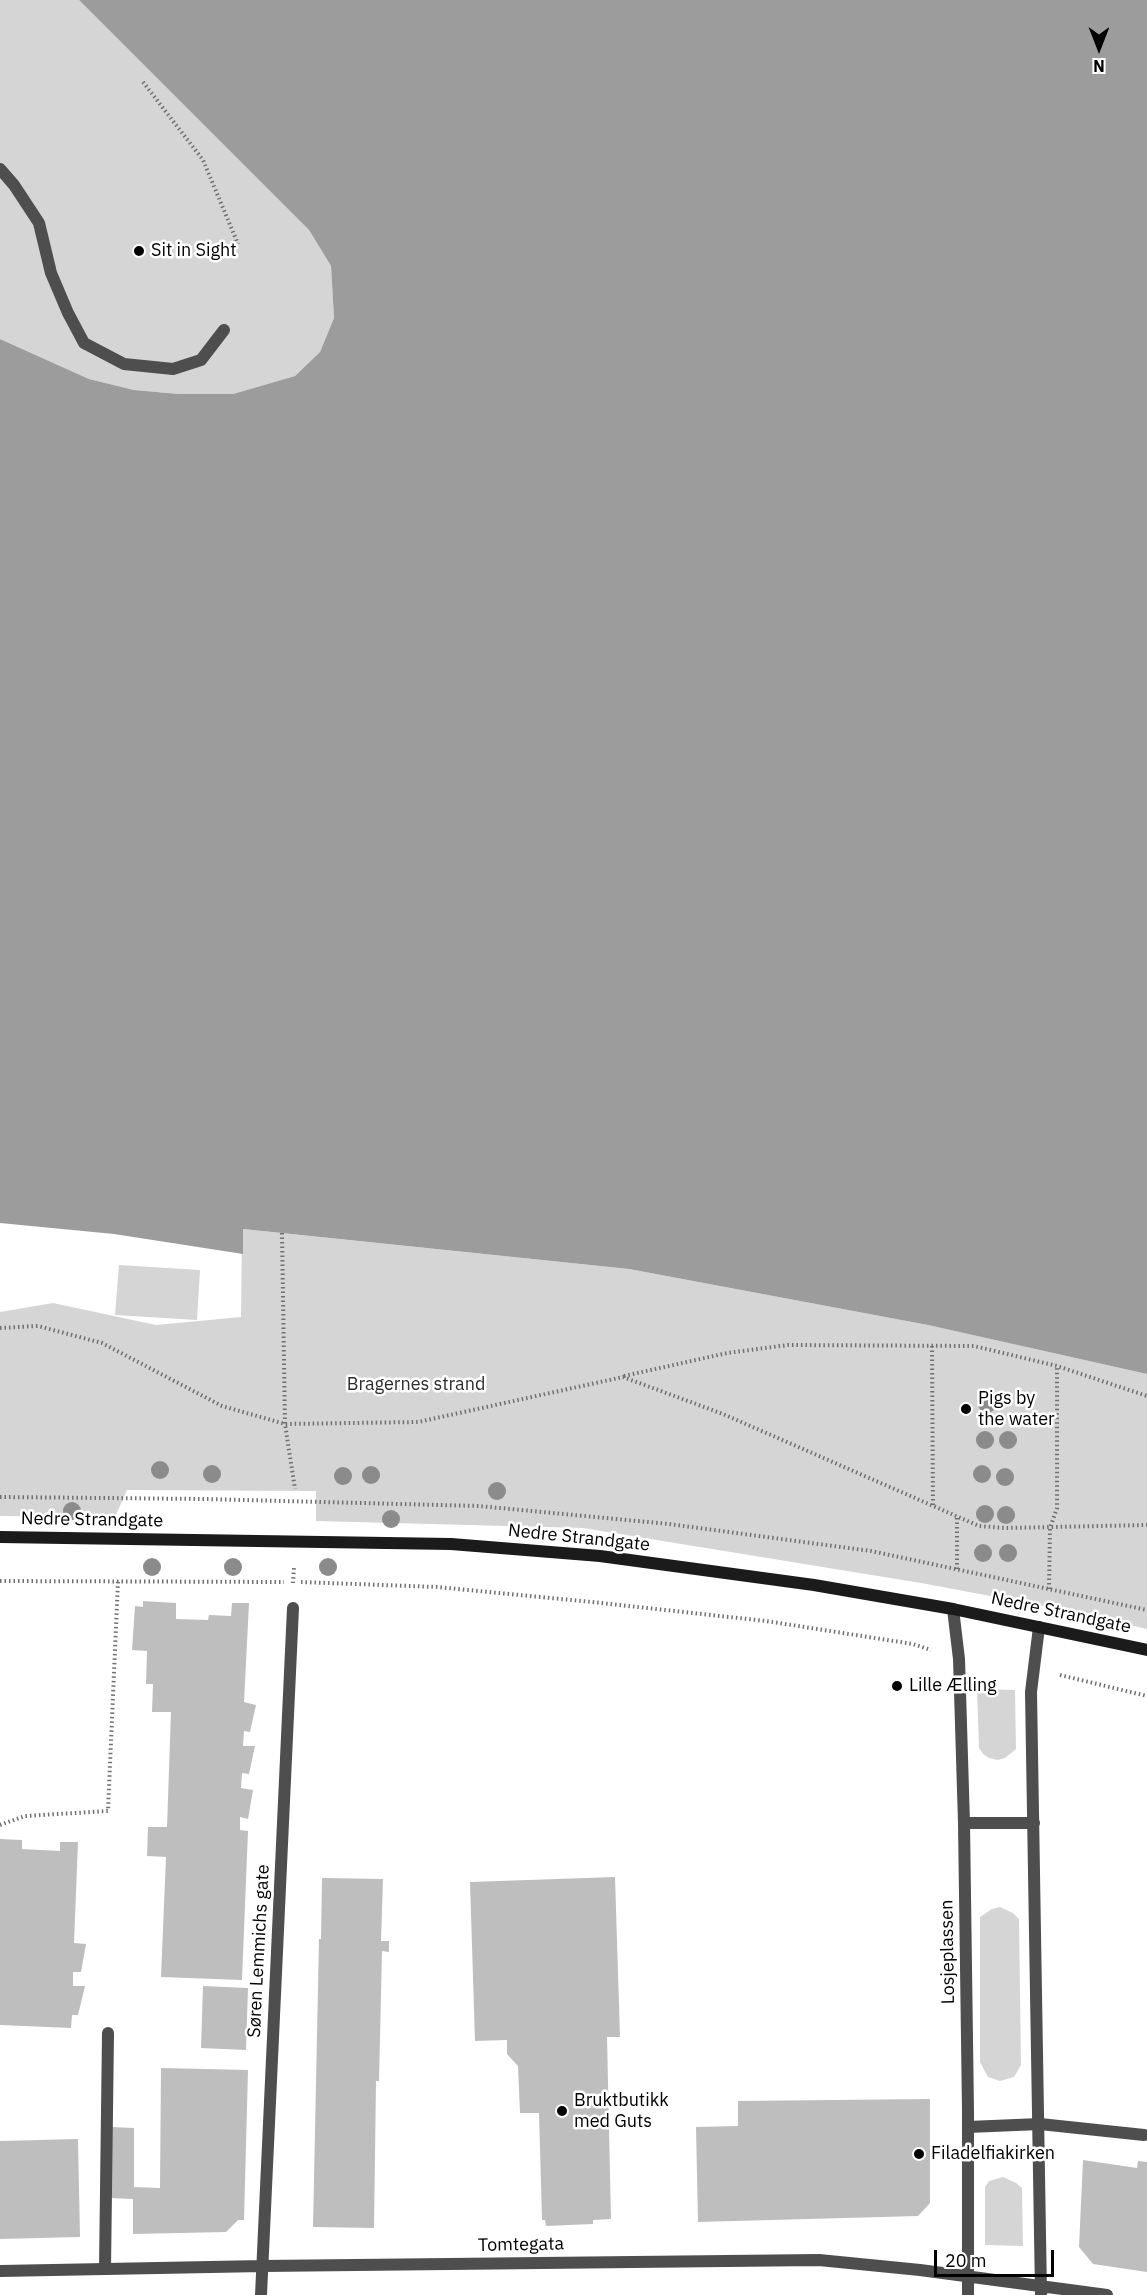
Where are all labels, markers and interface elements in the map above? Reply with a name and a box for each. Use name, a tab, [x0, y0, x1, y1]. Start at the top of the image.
north arrow	[1069, 18, 1129, 78]
text: N	[1093, 56, 1105, 76]
place label: Sit in Sight	[151, 240, 236, 262]
marker: Sit in Sight	[132, 244, 146, 258]
park label: Bragernes strand	[347, 1374, 485, 1396]
place label: Pigs by the water	[978, 1388, 1055, 1430]
marker: Pigs by the water	[959, 1402, 973, 1416]
street label: Nedre Strandgate	[21, 1508, 163, 1532]
street label: Nedre Strandgate	[507, 1520, 651, 1556]
street label: Nedre Strandgate	[989, 1588, 1133, 1638]
place label: Lille Ælling	[909, 1675, 997, 1697]
marker: Lille Ælling	[890, 1679, 904, 1693]
street label: Søren Lemmichs gate	[244, 1864, 274, 2038]
street label: Losjeplassen	[936, 1900, 960, 2004]
place label: Bruktbutikk med Guts	[574, 2090, 669, 2132]
marker: Bruktbutikk med Guts	[555, 2104, 569, 2118]
place label: Filadelfiakirken	[931, 2143, 1055, 2165]
marker: Filadelfiakirken	[912, 2147, 926, 2161]
street label: Tomtegata	[478, 2233, 564, 2257]
scale bar	[937, 2238, 1057, 2276]
text: 20 m	[945, 2249, 987, 2272]

